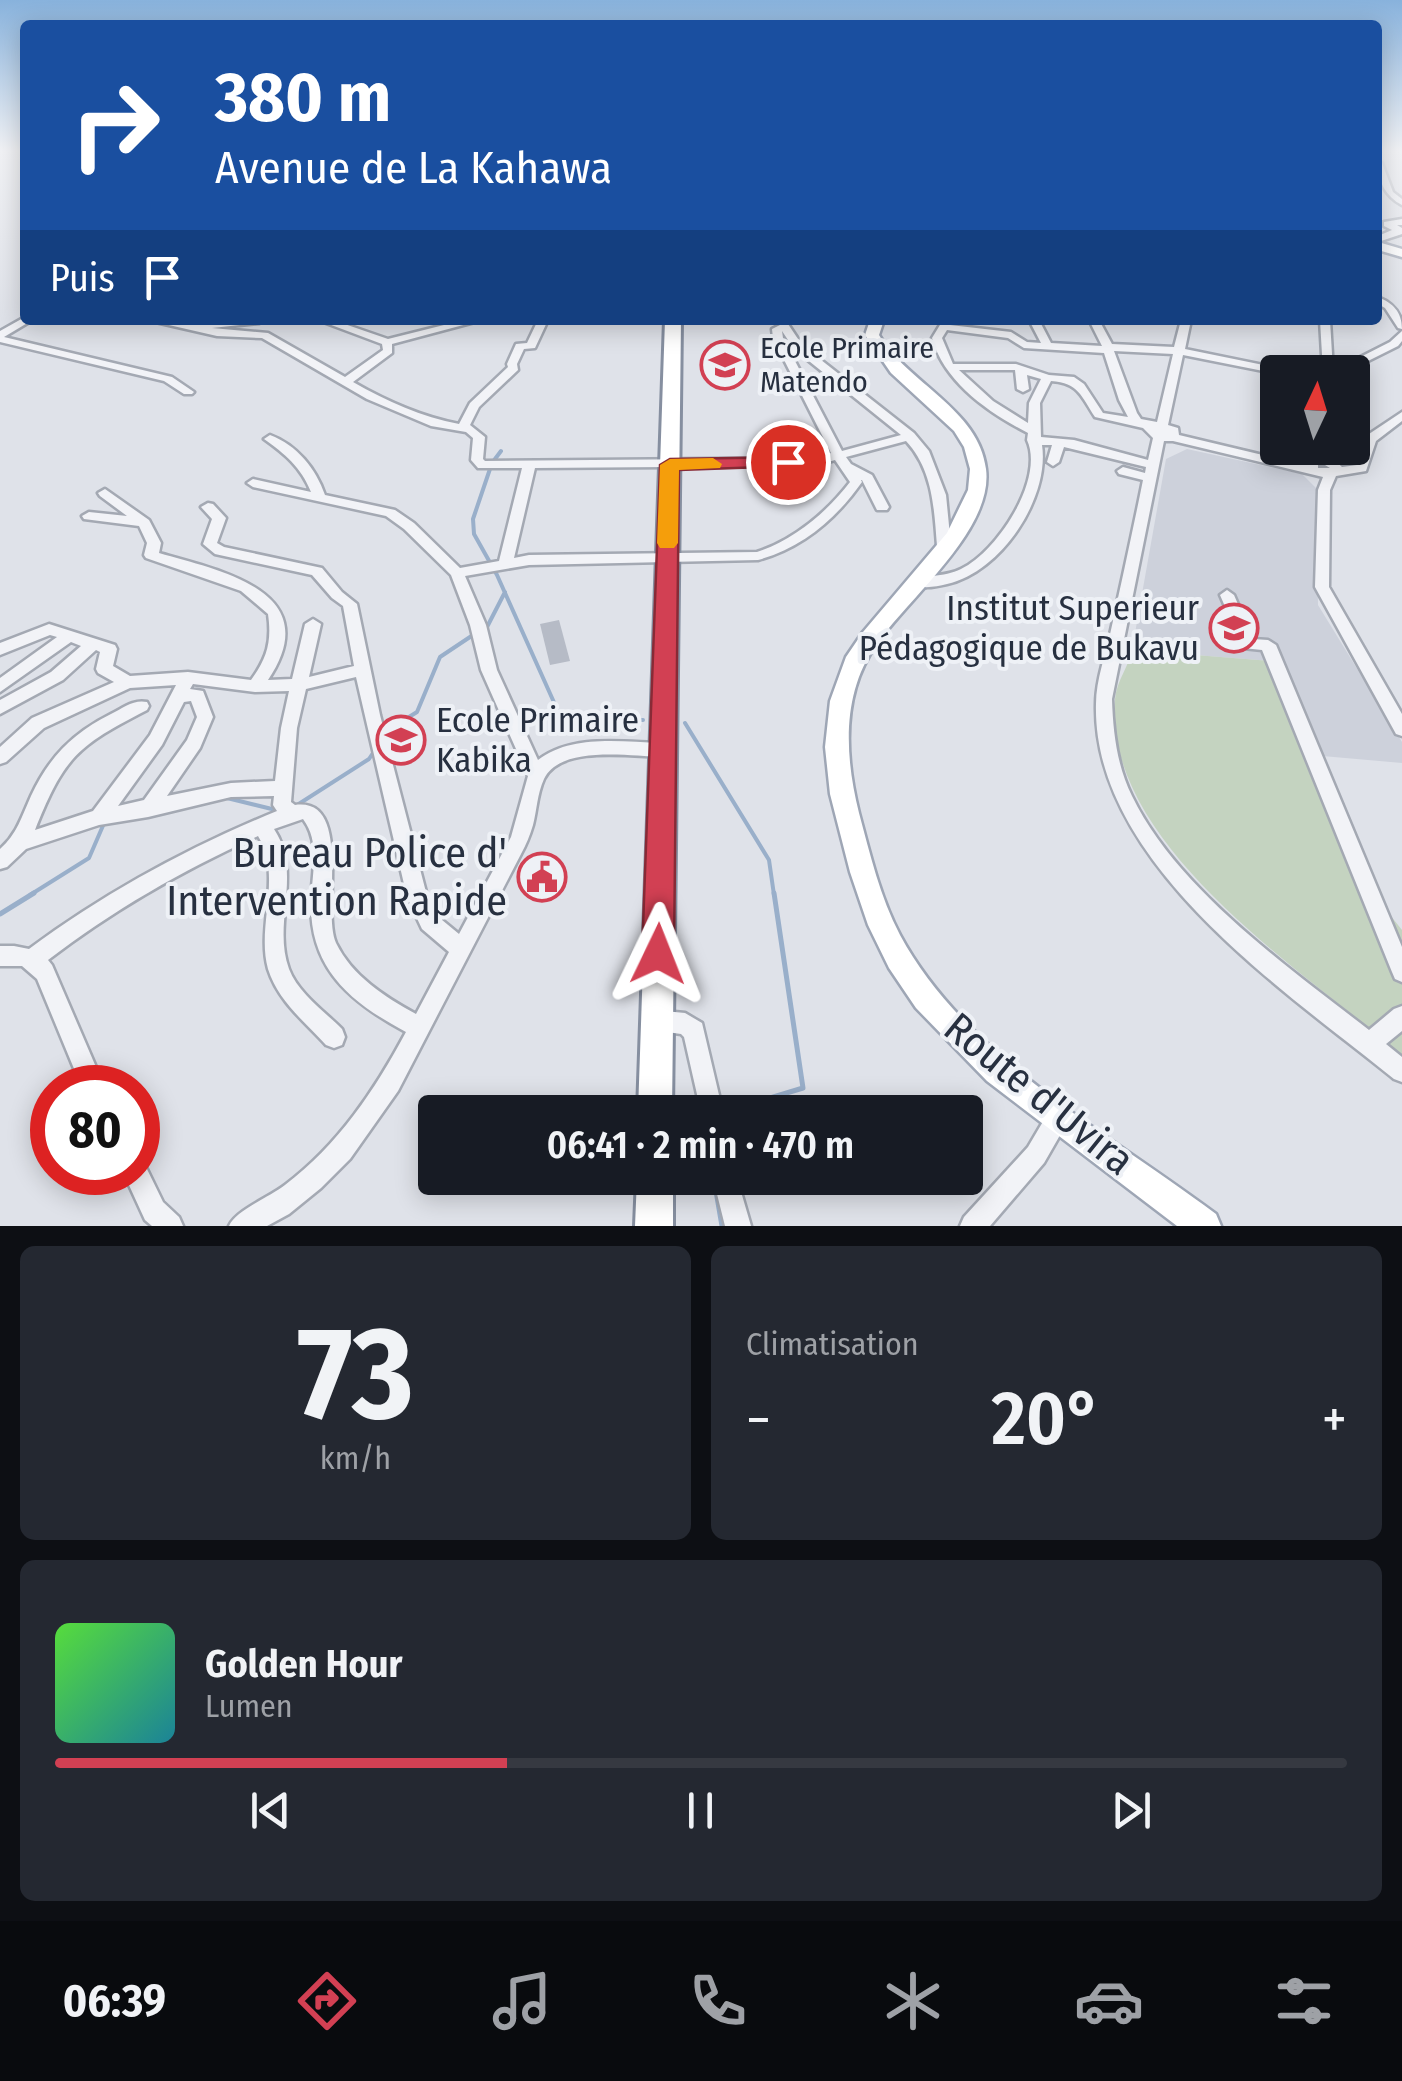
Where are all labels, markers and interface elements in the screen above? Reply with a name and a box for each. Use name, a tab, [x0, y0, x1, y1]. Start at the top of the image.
text: 380 m	[215, 56, 391, 140]
icon: right	[50, 60, 180, 190]
text: Avenue de La Kahawa	[215, 141, 612, 195]
icon: arrive	[135, 250, 190, 305]
text: Puis	[50, 255, 115, 301]
place label: Ecole Primaire Matendo	[760, 330, 934, 400]
school or university icon: Ecole Primaire Matendo	[699, 339, 751, 391]
north arrow	[1260, 355, 1370, 465]
map controls	[1260, 355, 1370, 465]
pin	[746, 420, 831, 505]
icon: arrive	[761, 435, 816, 490]
place label: Institut Superieur Pédagogique de Bukavu	[859, 587, 1199, 669]
school or university icon: Institut Superieur Pédagogique de Bukavu	[1208, 602, 1260, 654]
place label: Ecole Primaire Kabika	[436, 699, 639, 781]
school or university icon: Ecole Primaire Kabika	[375, 714, 427, 766]
place label: Bureau Police d' Intervention Rapide	[166, 828, 507, 926]
public building icon: Bureau Police d' Intervention Rapide	[516, 851, 568, 903]
position arrow	[606, 902, 710, 1006]
street label: Route d'Uvira	[934, 1003, 1144, 1185]
speed limit sign: 80	[30, 1065, 160, 1195]
text: 06:41 · 2 min · 470 m	[547, 1122, 854, 1168]
text: 73	[297, 1296, 414, 1452]
text: Climatisation	[746, 1325, 919, 1363]
text: 20°	[991, 1374, 1101, 1464]
text: −	[746, 1387, 771, 1453]
text: +	[1322, 1387, 1347, 1453]
text: km/h	[320, 1439, 391, 1477]
text: Golden Hour	[205, 1641, 403, 1687]
text: Lumen	[205, 1687, 293, 1725]
icon: previous	[243, 1783, 298, 1838]
icon: pause	[673, 1783, 728, 1838]
icon: next	[1104, 1783, 1159, 1838]
icon: directions	[292, 1966, 362, 2036]
icon: music	[487, 1966, 557, 2036]
icon: phone	[683, 1966, 753, 2036]
icon: climate	[878, 1966, 948, 2036]
icon: car	[1074, 1966, 1144, 2036]
icon: filters	[1269, 1966, 1339, 2036]
text: 06:39	[63, 1974, 166, 2028]

